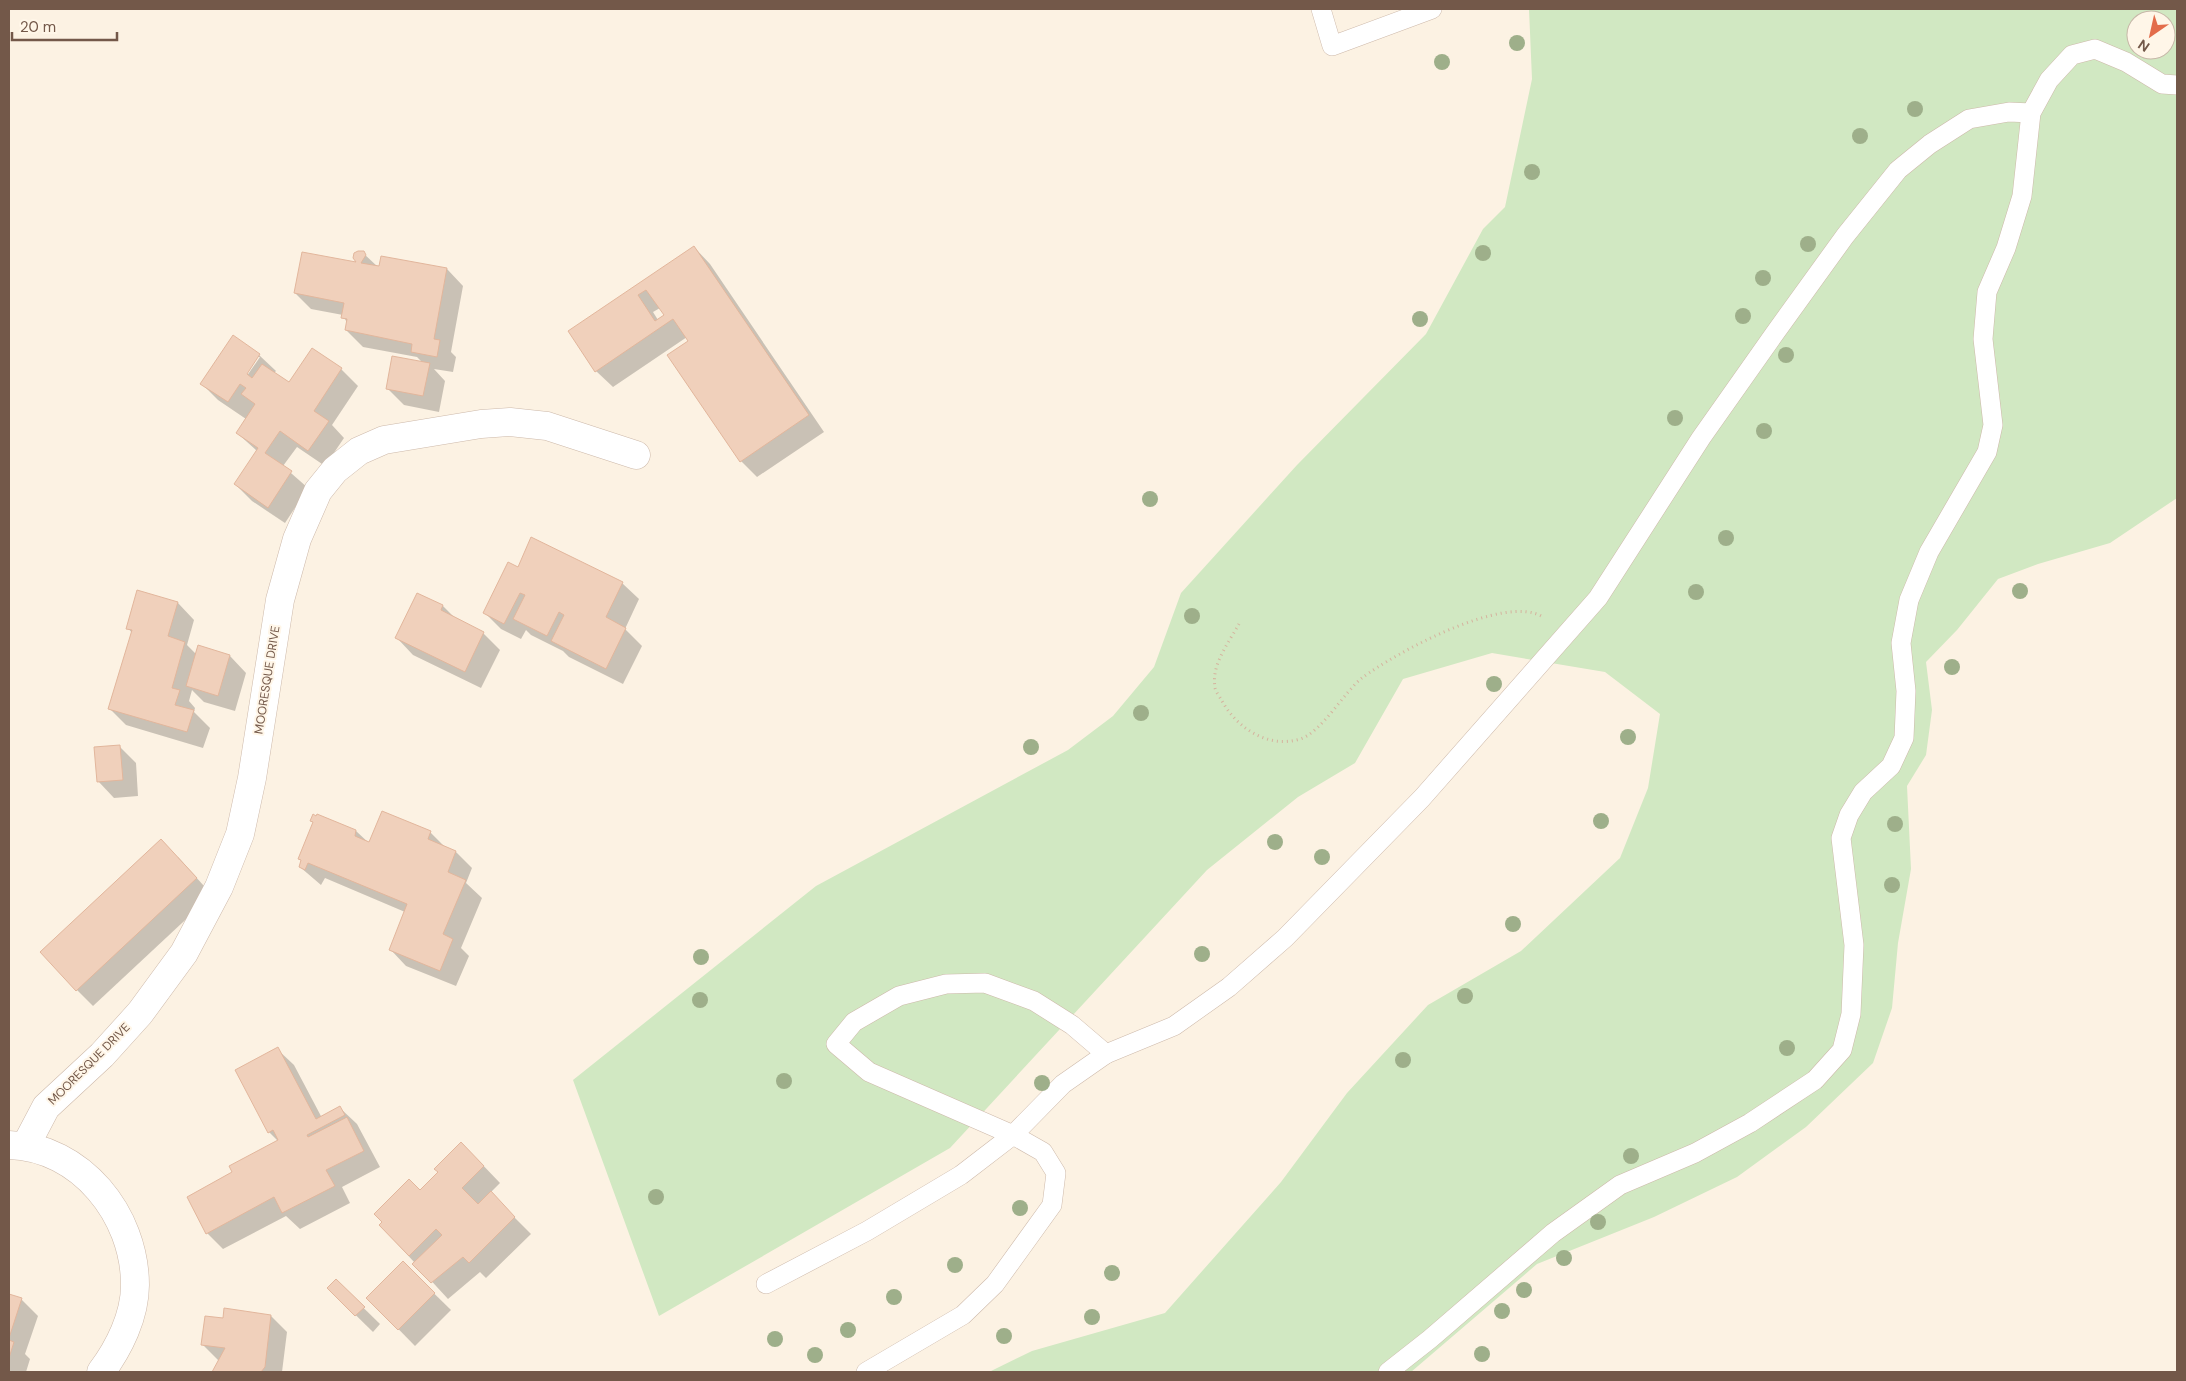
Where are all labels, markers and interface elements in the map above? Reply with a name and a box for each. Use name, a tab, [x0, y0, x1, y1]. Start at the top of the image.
scale bar	[12, 10, 118, 42]
north arrow	[2126, 10, 2176, 60]
text: 20 m	[20, 17, 56, 37]
text: N	[2134, 35, 2153, 56]
street label: MOORESQUE DRIVE	[251, 624, 284, 735]
street label: MOORESQUE DRIVE	[45, 1019, 134, 1108]

